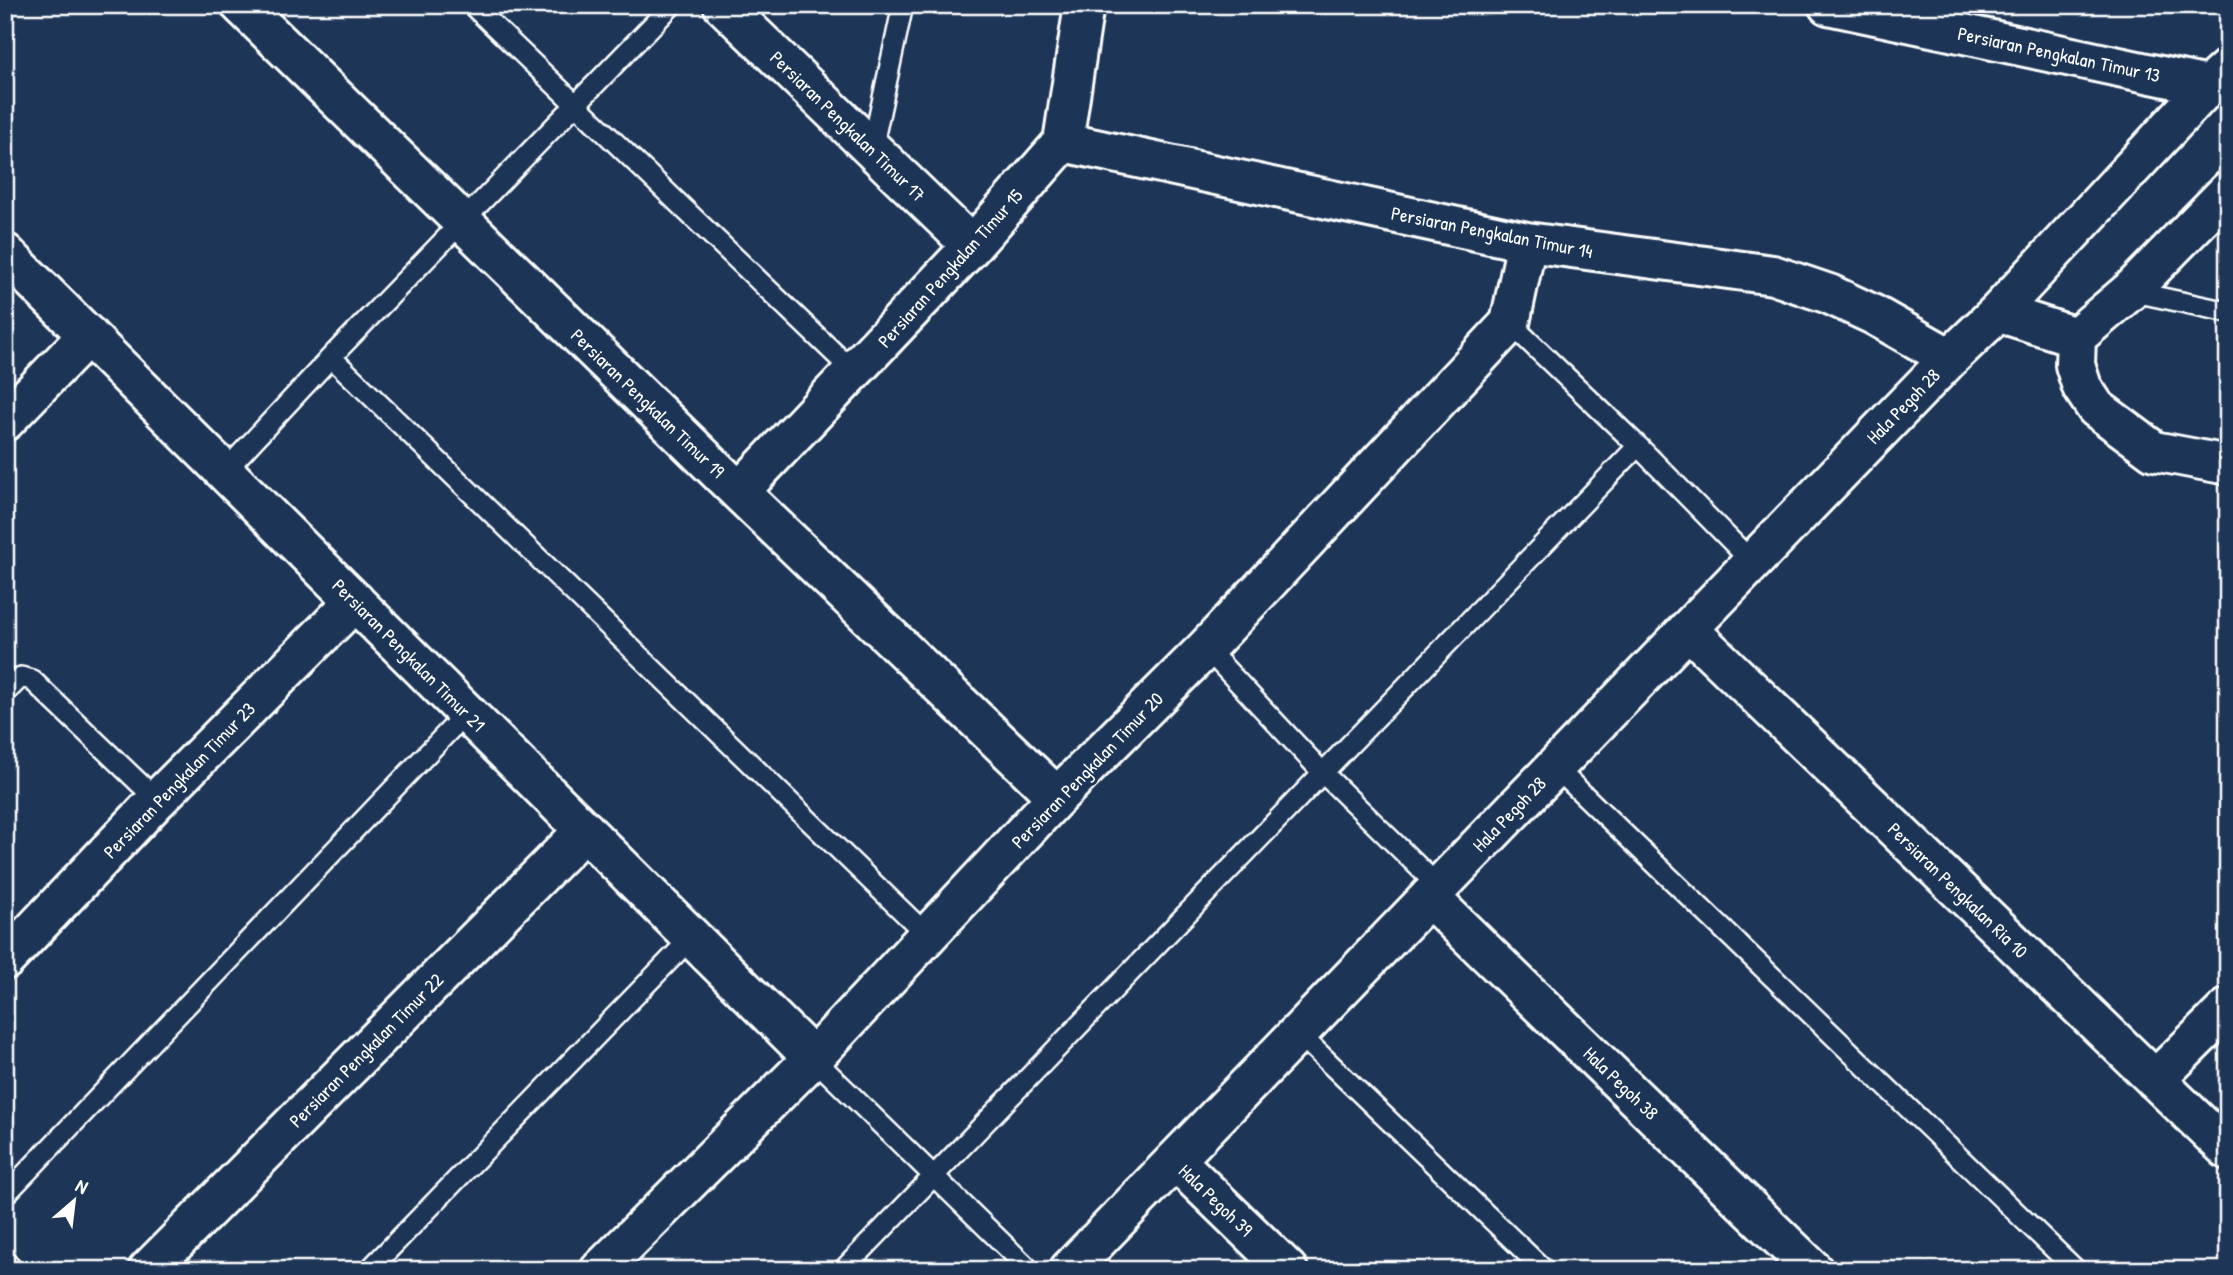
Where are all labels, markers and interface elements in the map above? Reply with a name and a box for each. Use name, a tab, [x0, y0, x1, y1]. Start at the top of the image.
street label: Persiaran Pengkalan Timur 13	[1956, 20, 2162, 88]
street label: Persiaran Pengkalan Timur 17	[765, 45, 931, 207]
street label: Persiaran Pengkalan Timur 15	[872, 183, 1028, 353]
street label: Persiaran Pengkalan Timur 14	[1389, 200, 1595, 264]
street label: Persiaran Pengkalan Timur 19	[565, 323, 731, 483]
street label: Hala Pegoh 28	[1860, 363, 1946, 449]
street label: Persiaran Pengkalan Timur 21	[327, 573, 491, 737]
street label: Persiaran Pengkalan Timur 20	[1005, 686, 1169, 854]
street label: Persiaran Pengkalan Timur 23	[97, 696, 261, 864]
street label: Hala Pegoh 28	[1466, 771, 1552, 857]
street label: Persiaran Pengkalan Ria 10	[1882, 816, 2034, 964]
street label: Persiaran Pengkalan Timur 22	[283, 967, 449, 1133]
street label: Hala Pegoh 38	[1578, 1041, 1664, 1125]
street label: Hala Pegoh 39	[1173, 1158, 1259, 1242]
north arrow	[38, 1166, 108, 1236]
text: N	[71, 1172, 93, 1200]

